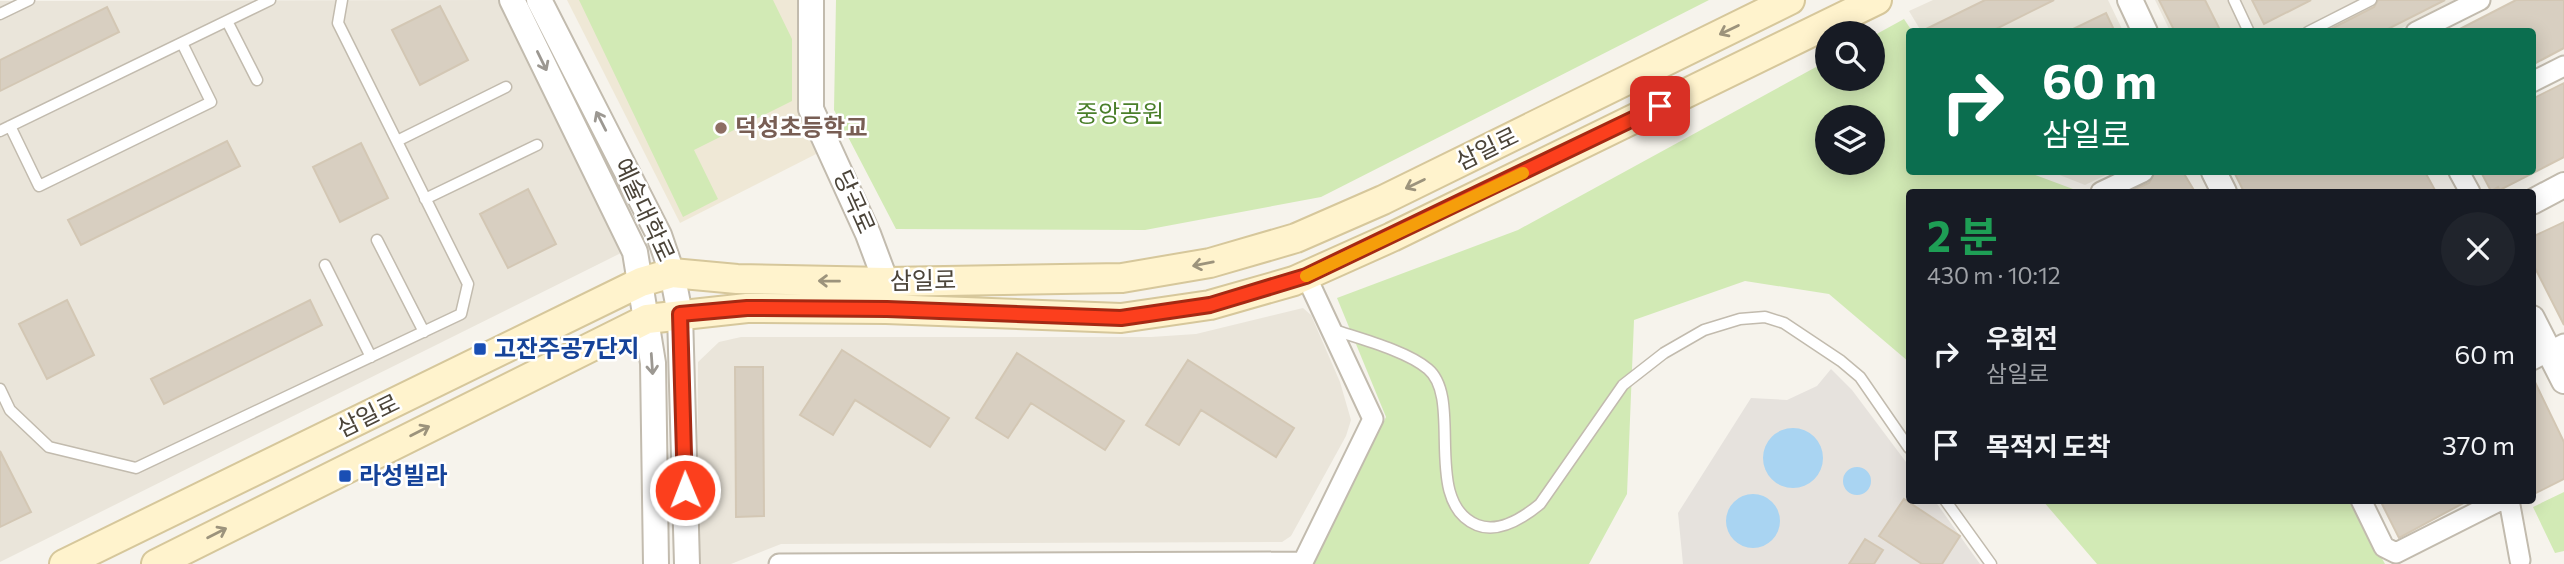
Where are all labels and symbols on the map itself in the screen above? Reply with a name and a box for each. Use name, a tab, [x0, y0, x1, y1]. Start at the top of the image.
one-way arrow	[1719, 24, 1740, 37]
one-way arrow	[536, 50, 549, 71]
pin	[1630, 76, 1690, 136]
park label: 중앙공원	[1076, 98, 1164, 127]
one-way arrow	[594, 111, 607, 132]
place label: 덕성초등학교	[735, 112, 867, 141]
marker: 덕성초등학교	[713, 120, 729, 136]
street label: 삼일로	[1450, 120, 1522, 175]
street label: 예술대학로	[609, 153, 682, 266]
street label: 당곡로	[829, 165, 882, 238]
one-way arrow	[1405, 178, 1426, 191]
one-way arrow	[1192, 258, 1214, 271]
street label: 삼일로	[890, 264, 956, 295]
one-way arrow	[818, 274, 841, 287]
place label: 고잔주공7단지	[494, 333, 640, 362]
marker: 고잔주공7단지	[472, 341, 488, 357]
one-way arrow	[646, 352, 659, 375]
street label: 삼일로	[331, 387, 403, 442]
one-way arrow	[409, 424, 430, 438]
position arrow	[648, 453, 722, 527]
place label: 라성빌라	[359, 460, 447, 489]
marker: 라성빌라	[337, 468, 353, 484]
one-way arrow	[206, 526, 227, 540]

